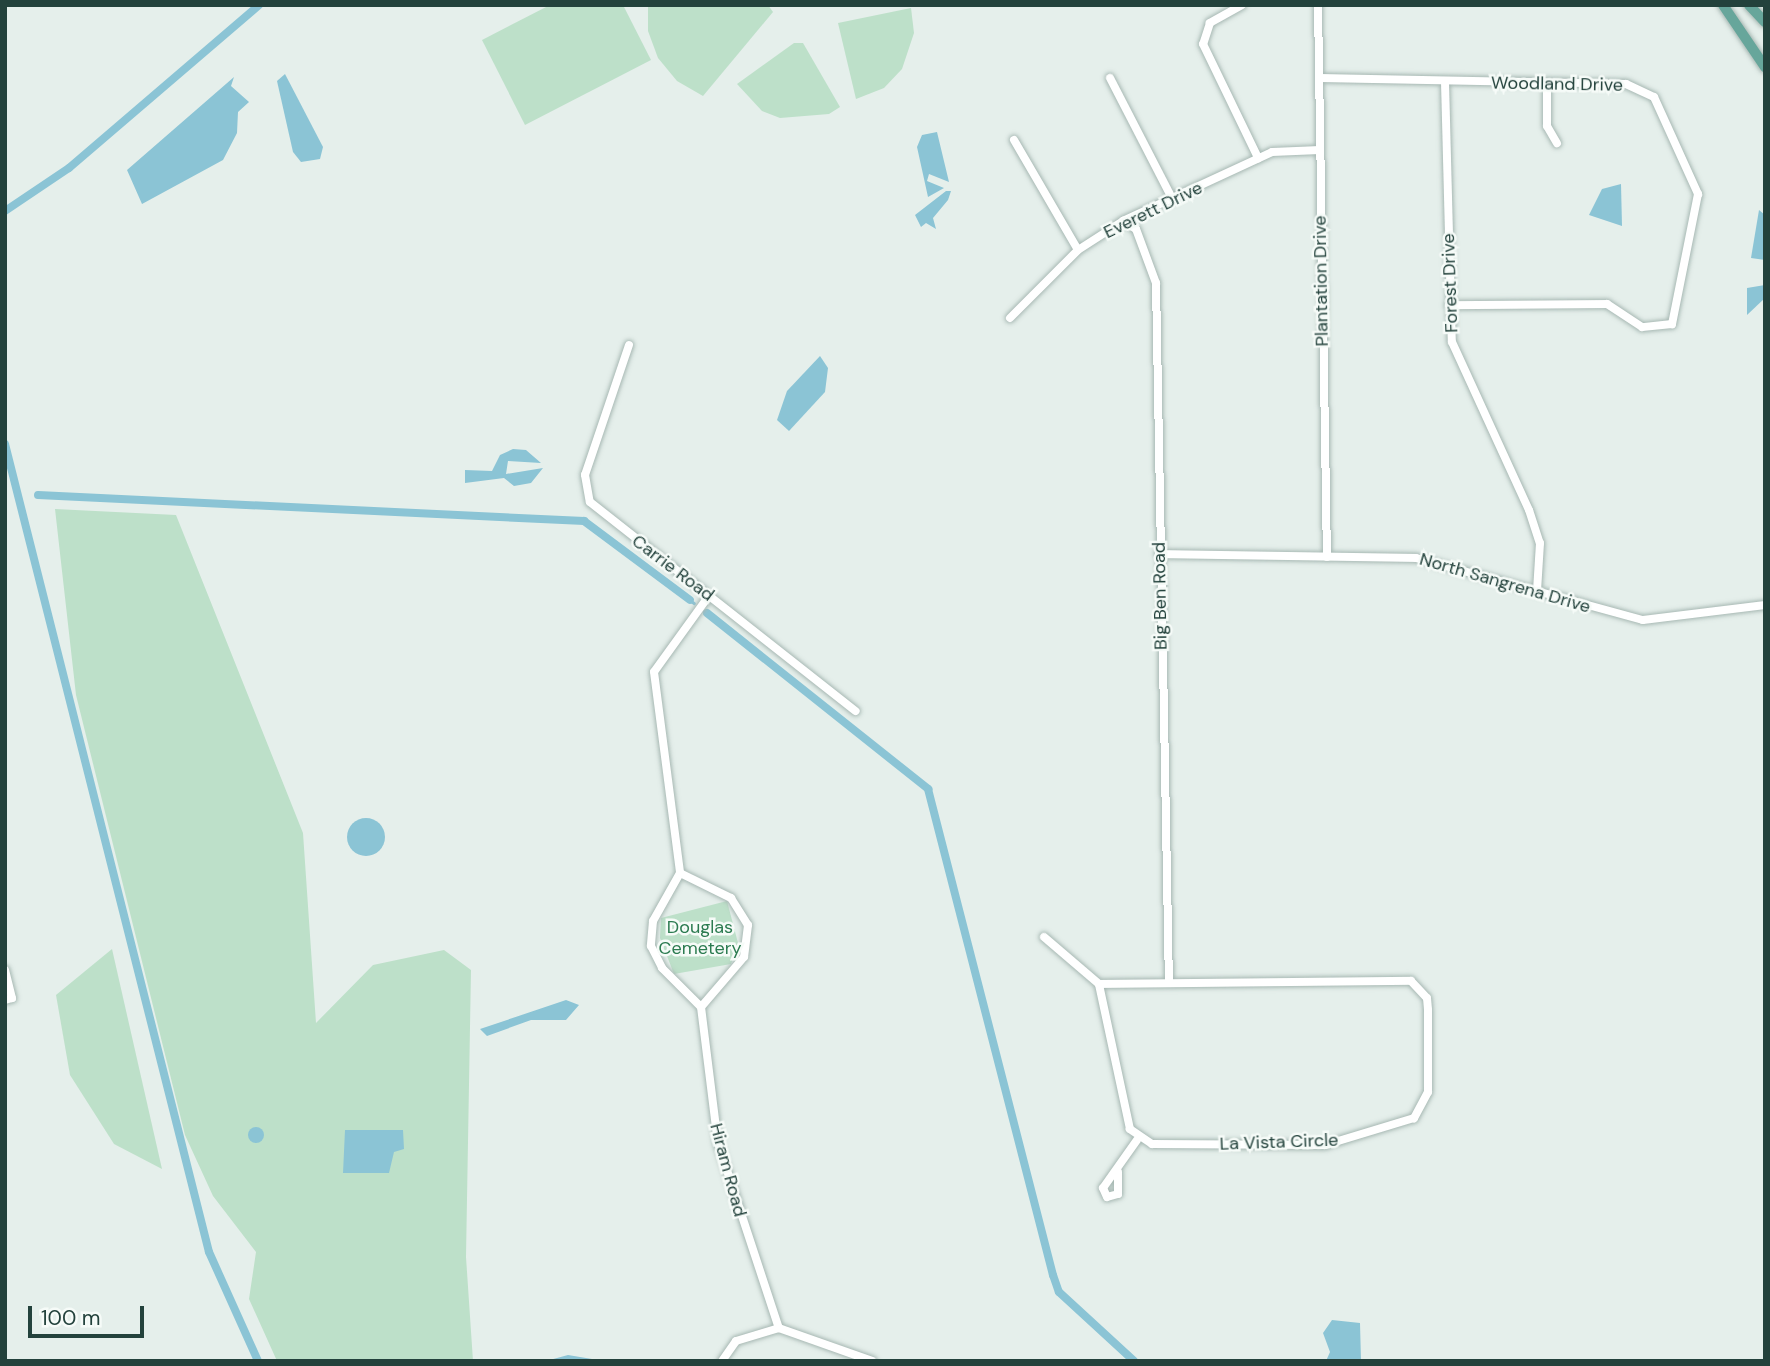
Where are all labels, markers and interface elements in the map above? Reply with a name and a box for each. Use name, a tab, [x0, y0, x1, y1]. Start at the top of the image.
street label: Woodland Drive	[1491, 72, 1623, 96]
street label: Everett Drive	[1100, 177, 1206, 243]
street label: Plantation Drive	[1309, 215, 1333, 347]
street label: Forest Drive	[1437, 233, 1463, 333]
street label: Carrie Road	[628, 530, 718, 606]
street label: Big Ben Road	[1148, 542, 1172, 650]
street label: North Sangrena Drive	[1417, 548, 1593, 618]
park label: Douglas Cemetery	[659, 917, 741, 960]
street label: Hiram Road	[705, 1121, 751, 1219]
street label: La Vista Circle	[1219, 1129, 1339, 1155]
scale bar	[32, 1292, 147, 1336]
text: 100 m	[41, 1304, 101, 1332]

